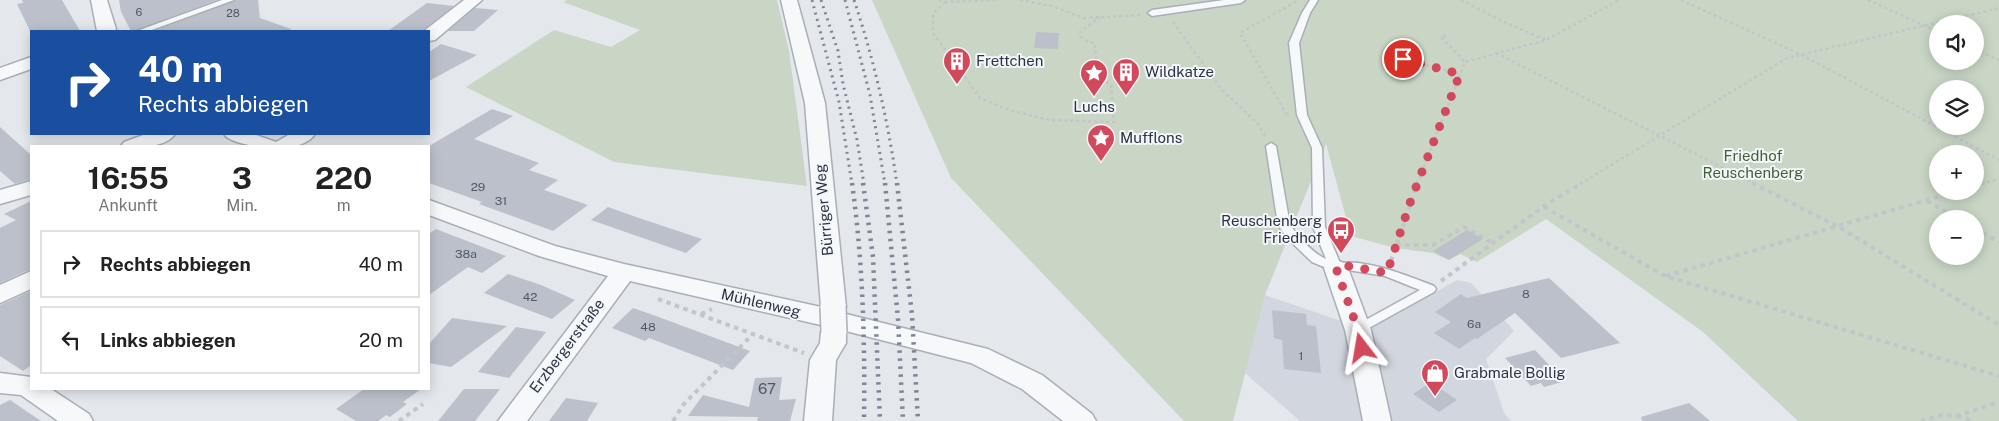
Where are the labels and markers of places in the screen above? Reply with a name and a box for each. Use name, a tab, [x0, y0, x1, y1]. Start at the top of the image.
pin	[1382, 38, 1424, 80]
building icon: Frettchen	[942, 46, 972, 85]
place label: Frettchen	[976, 52, 1043, 69]
building icon: Wildkatze	[1111, 57, 1141, 96]
place icon: Luchs	[1079, 58, 1109, 97]
place label: Wildkatze	[1145, 63, 1214, 80]
place label: Luchs	[1073, 98, 1115, 115]
place icon: Mufflons	[1086, 123, 1116, 162]
place label: Mufflons	[1120, 129, 1182, 146]
place label: Reuschenberg Friedhof	[1221, 212, 1322, 246]
bus stop icon: Reuschenberg Friedhof	[1326, 215, 1356, 254]
shop icon: Grabmale Bollig	[1420, 358, 1450, 397]
place label: Grabmale Bollig	[1454, 364, 1566, 381]

